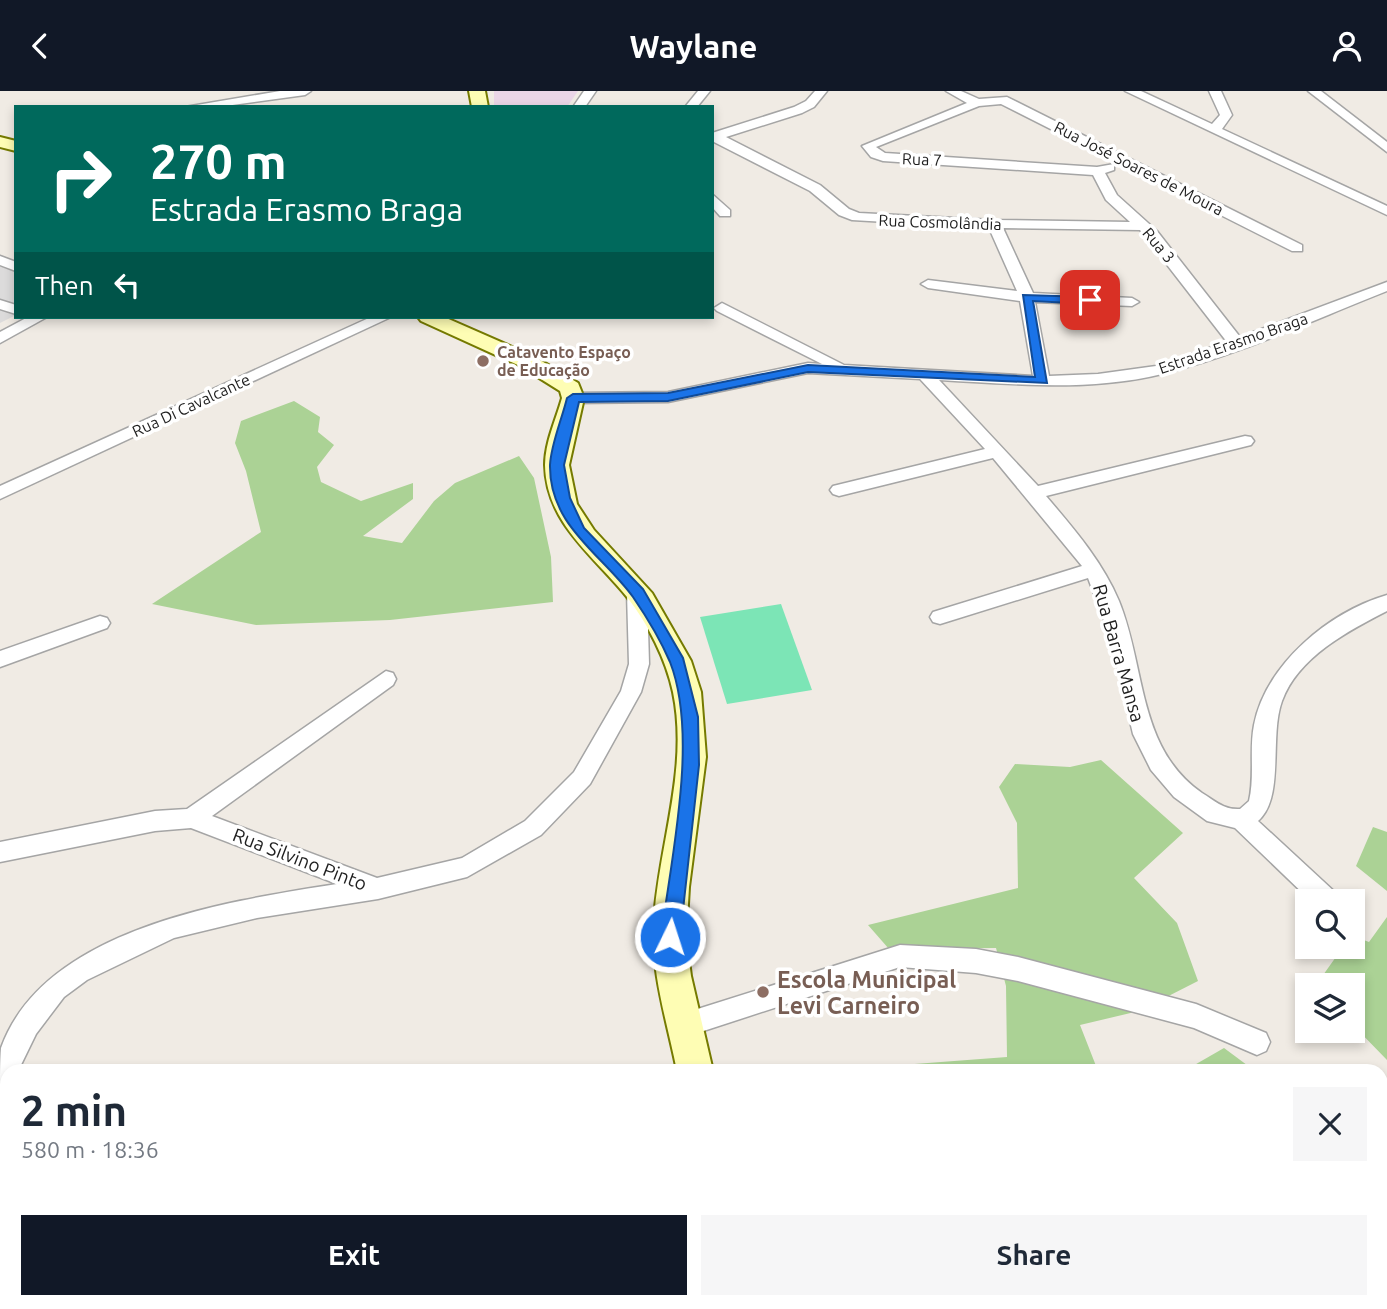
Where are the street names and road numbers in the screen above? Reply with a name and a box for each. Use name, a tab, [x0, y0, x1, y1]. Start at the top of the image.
street label: Rua José Soares de Moura	[1051, 117, 1227, 219]
street label: Rua 7	[902, 149, 942, 169]
street label: Rua Cosmolândia	[878, 211, 1002, 233]
street label: Rua 3	[1139, 224, 1179, 266]
street label: Estrada Erasmo Braga	[1156, 309, 1310, 377]
street label: Rua Di Cavalcante	[129, 370, 253, 440]
street label: Rua Barra Mansa	[1089, 582, 1149, 724]
street label: Rua Silvino Pinto	[230, 823, 370, 895]

